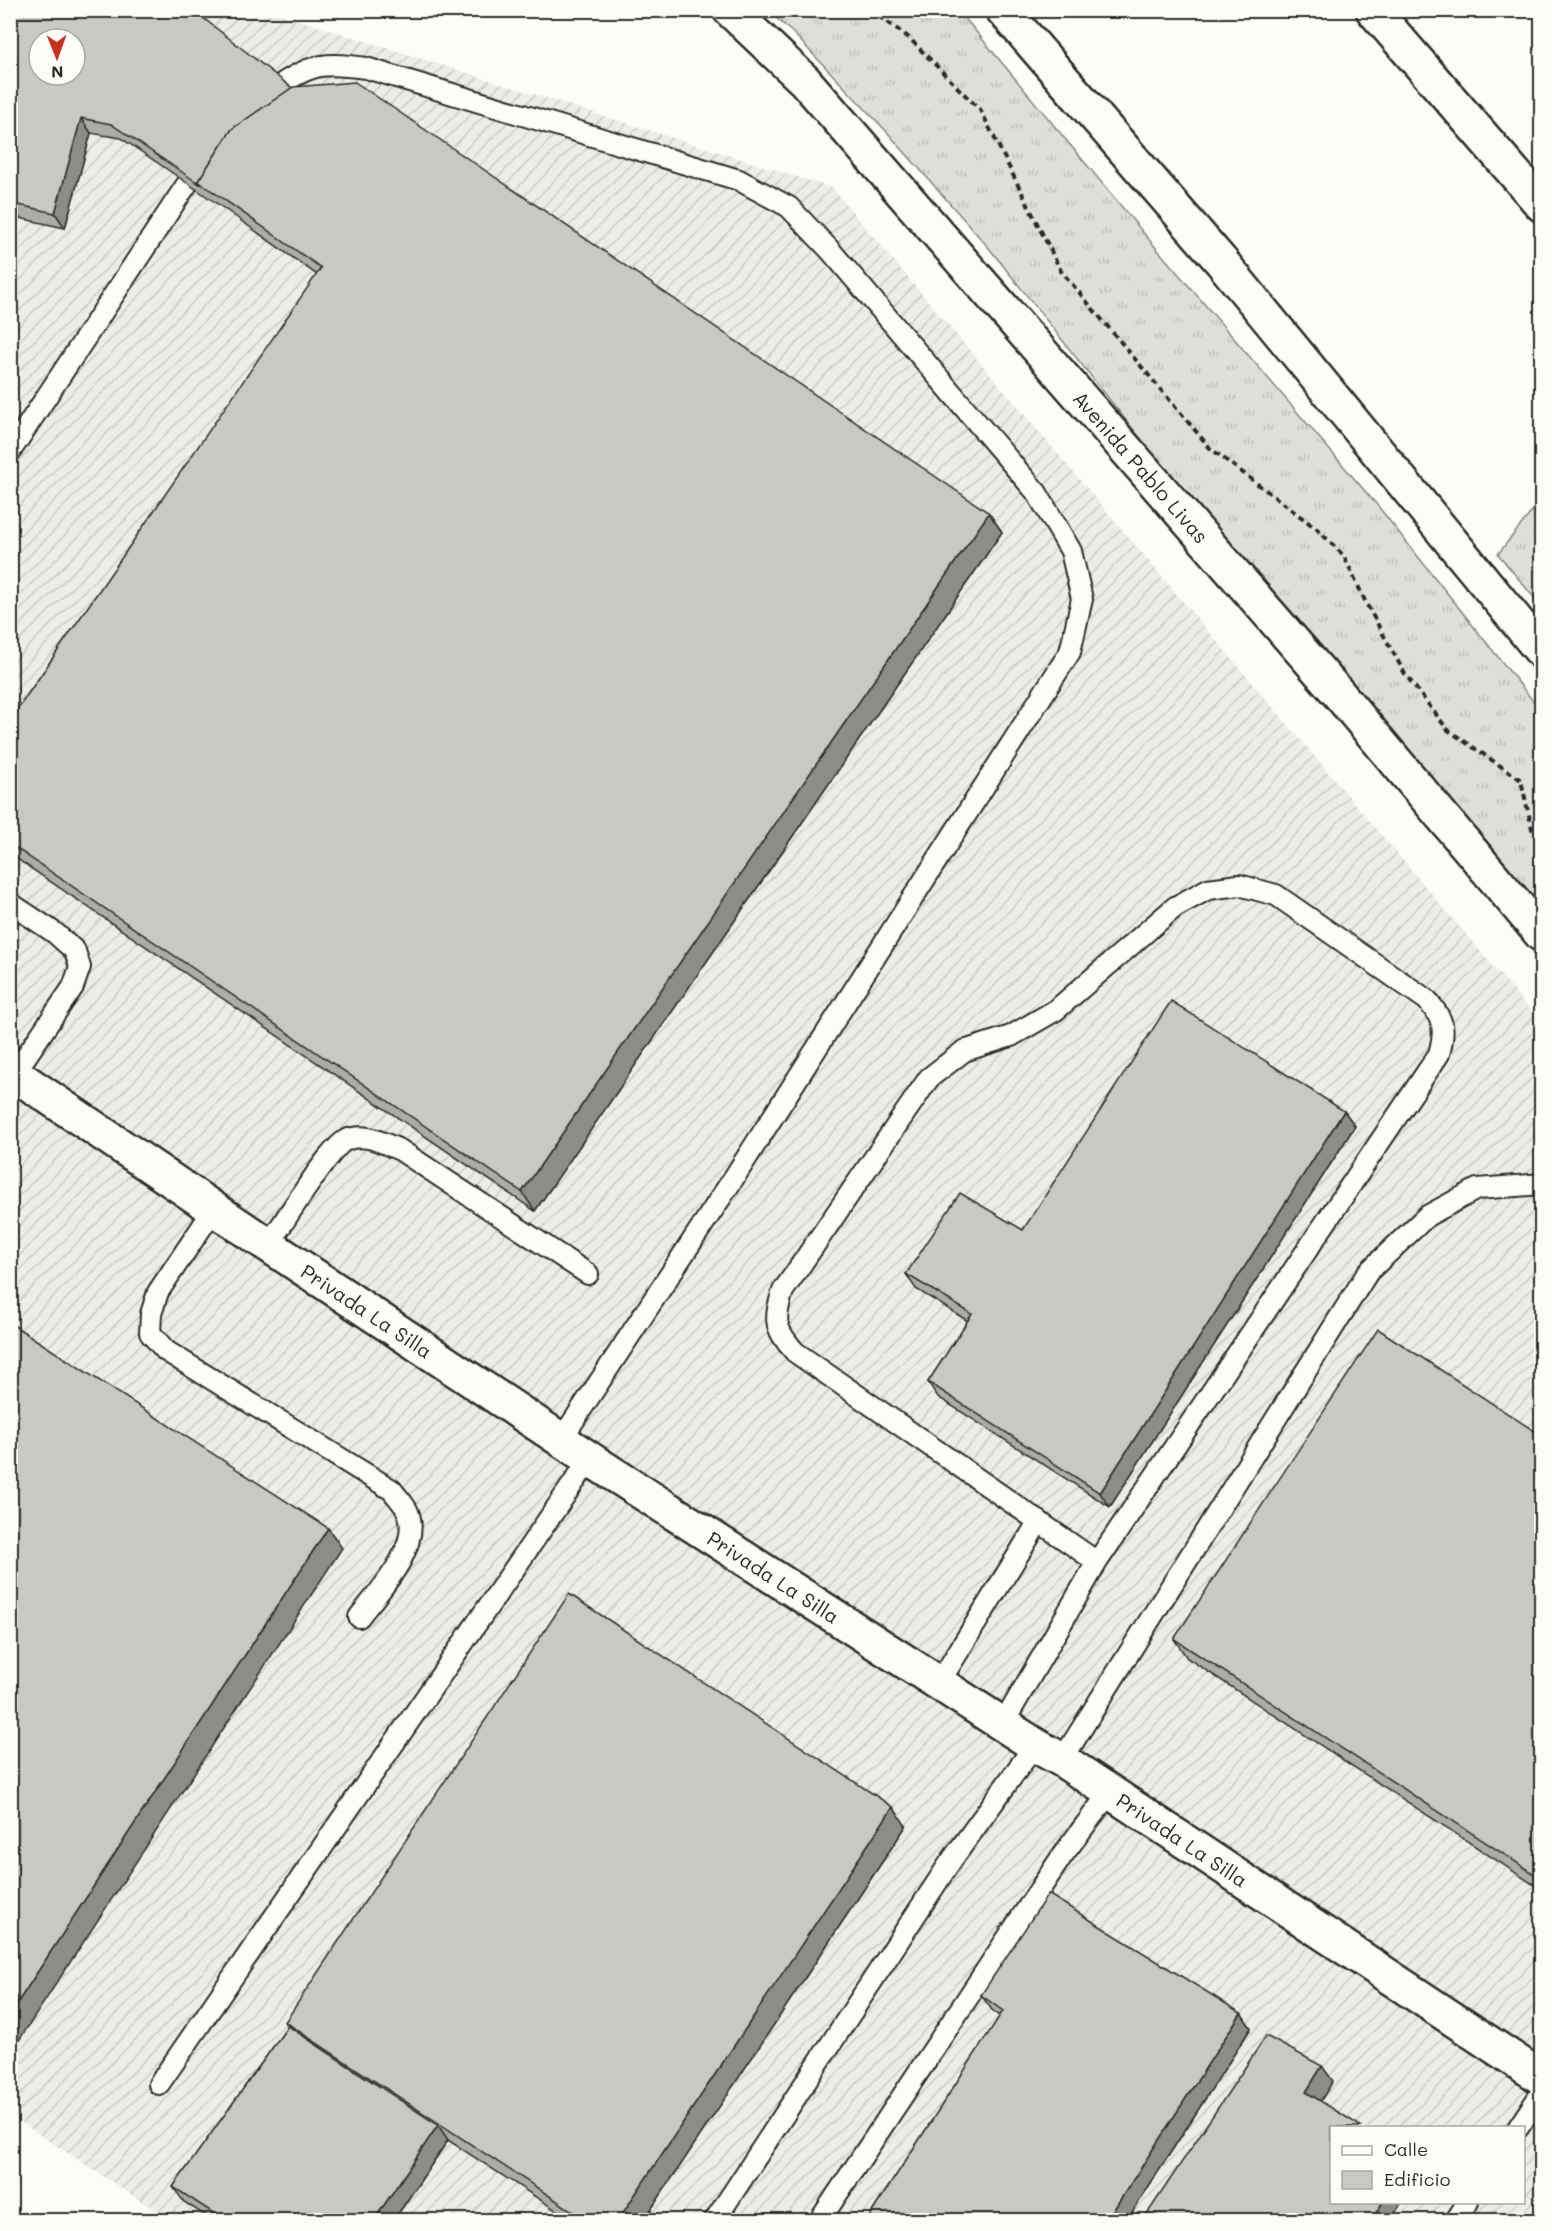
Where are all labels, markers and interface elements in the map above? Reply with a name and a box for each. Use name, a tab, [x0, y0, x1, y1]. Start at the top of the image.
north arrow	[27, 27, 87, 87]
text: N	[51, 62, 64, 83]
street label: Avenida Pablo Livas	[1068, 385, 1215, 548]
street label: Privada La Silla	[296, 1258, 438, 1364]
street label: Privada La Silla	[702, 1525, 845, 1629]
street label: Privada La Silla	[1112, 1787, 1253, 1893]
legend	[1330, 2126, 1525, 2204]
text: Calle	[1384, 2137, 1428, 2161]
text: Edificio	[1384, 2167, 1451, 2191]

